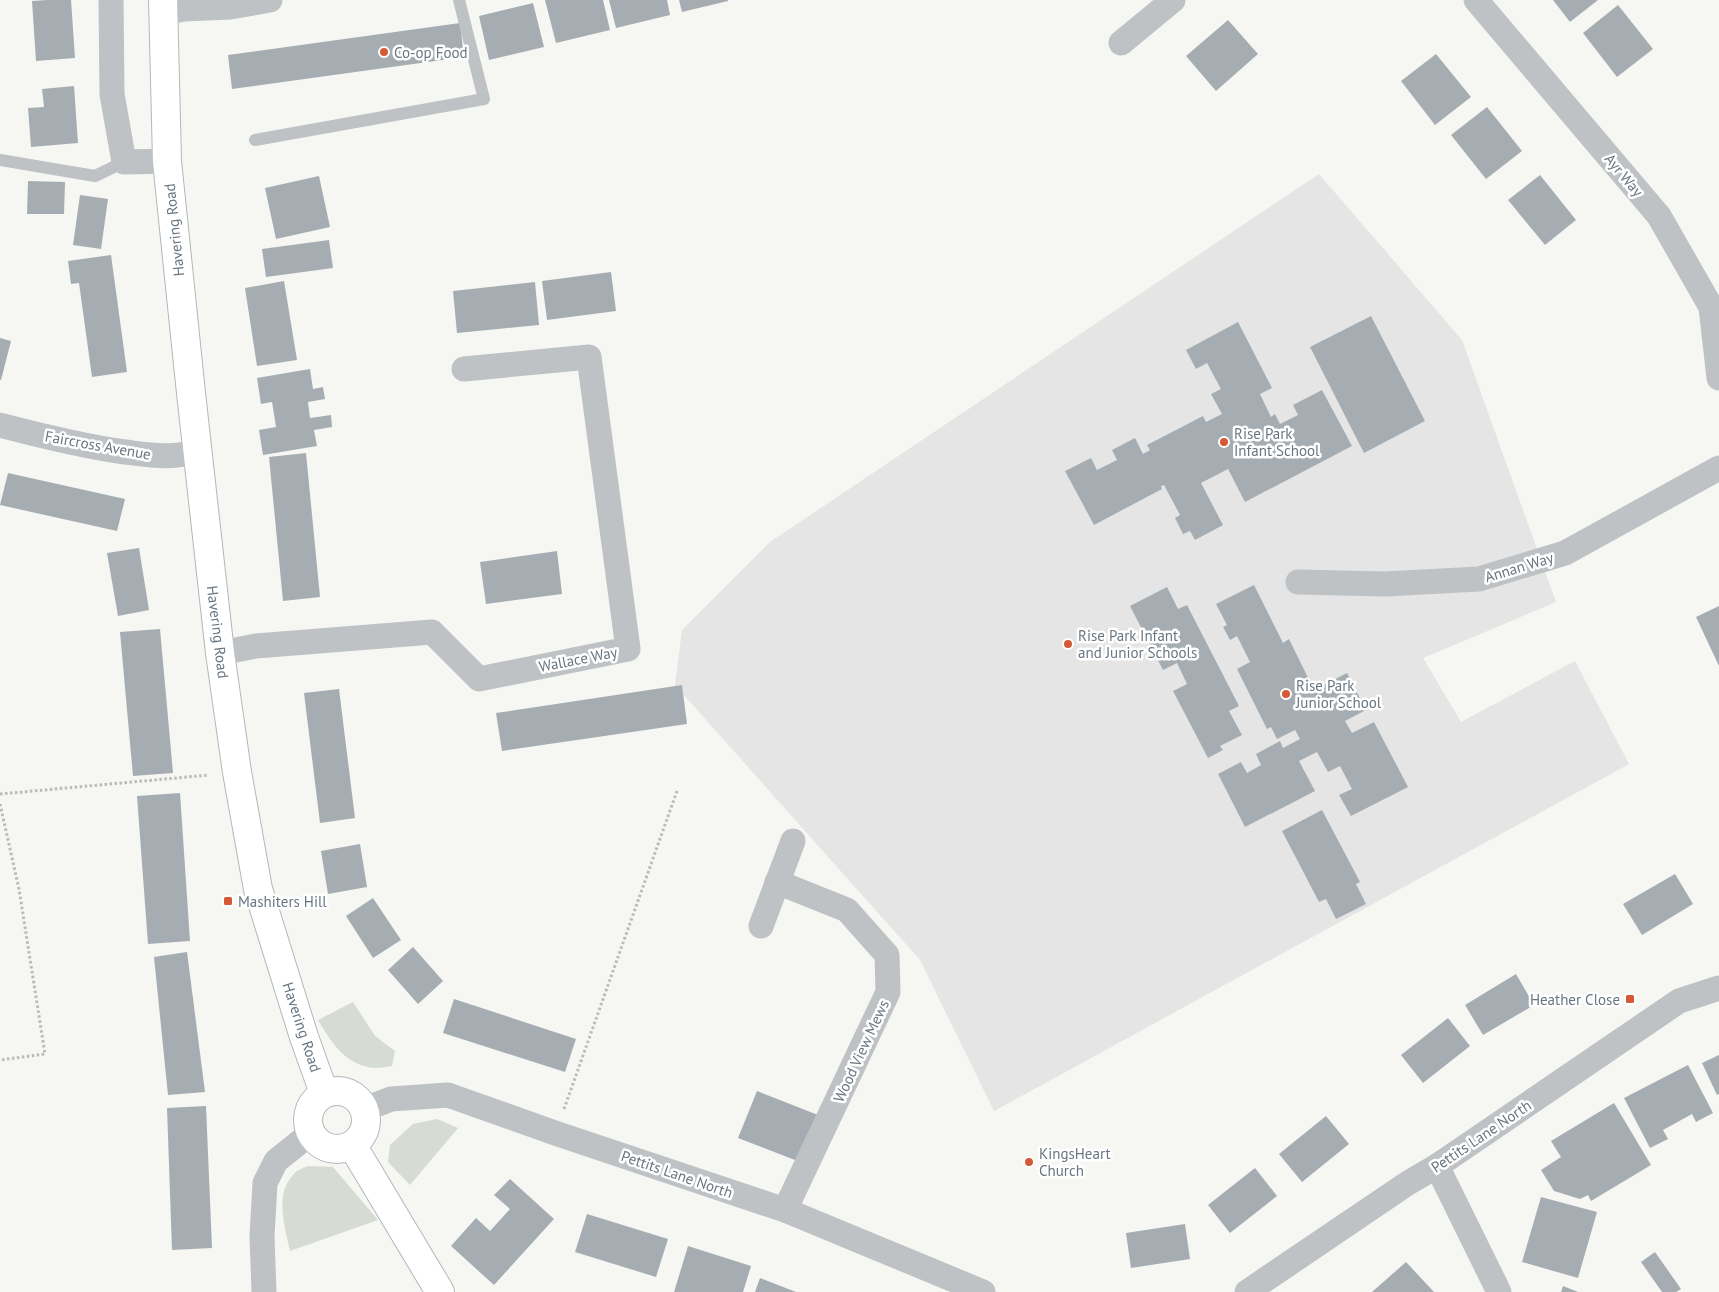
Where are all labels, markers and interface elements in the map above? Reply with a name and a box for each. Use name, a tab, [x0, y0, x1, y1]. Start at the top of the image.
place label: Co-op Food	[394, 43, 468, 62]
marker: Co-op Food	[378, 46, 390, 58]
street label: Ayr Way	[1601, 150, 1647, 200]
street label: Havering Road	[160, 183, 188, 277]
place label: Rise Park Infant School	[1234, 424, 1320, 460]
street label: Faircross Avenue	[44, 426, 152, 464]
marker: Rise Park Infant School	[1218, 436, 1230, 448]
street label: Annan Way	[1482, 548, 1556, 586]
street label: Havering Road	[203, 585, 233, 679]
place label: Rise Park Infant and Junior Schools	[1078, 626, 1197, 662]
marker: Rise Park Infant and Junior Schools	[1062, 638, 1074, 650]
street label: Wallace Way	[537, 642, 619, 676]
place label: Rise Park Junior School	[1295, 676, 1382, 712]
marker: Rise Park Junior School	[1280, 688, 1292, 700]
place label: Mashiters Hill	[238, 892, 327, 911]
marker: Mashiters Hill	[222, 895, 234, 907]
street label: Havering Road	[279, 980, 325, 1074]
place label: Heather Close	[1530, 990, 1620, 1009]
marker: Heather Close	[1624, 993, 1636, 1005]
street label: Wood View Mews	[829, 997, 893, 1105]
street label: Pettits Lane North	[1427, 1095, 1535, 1177]
place label: KingsHeart Church	[1039, 1144, 1111, 1180]
street label: Pettits Lane North	[619, 1146, 735, 1202]
marker: KingsHeart Church	[1023, 1156, 1035, 1168]

